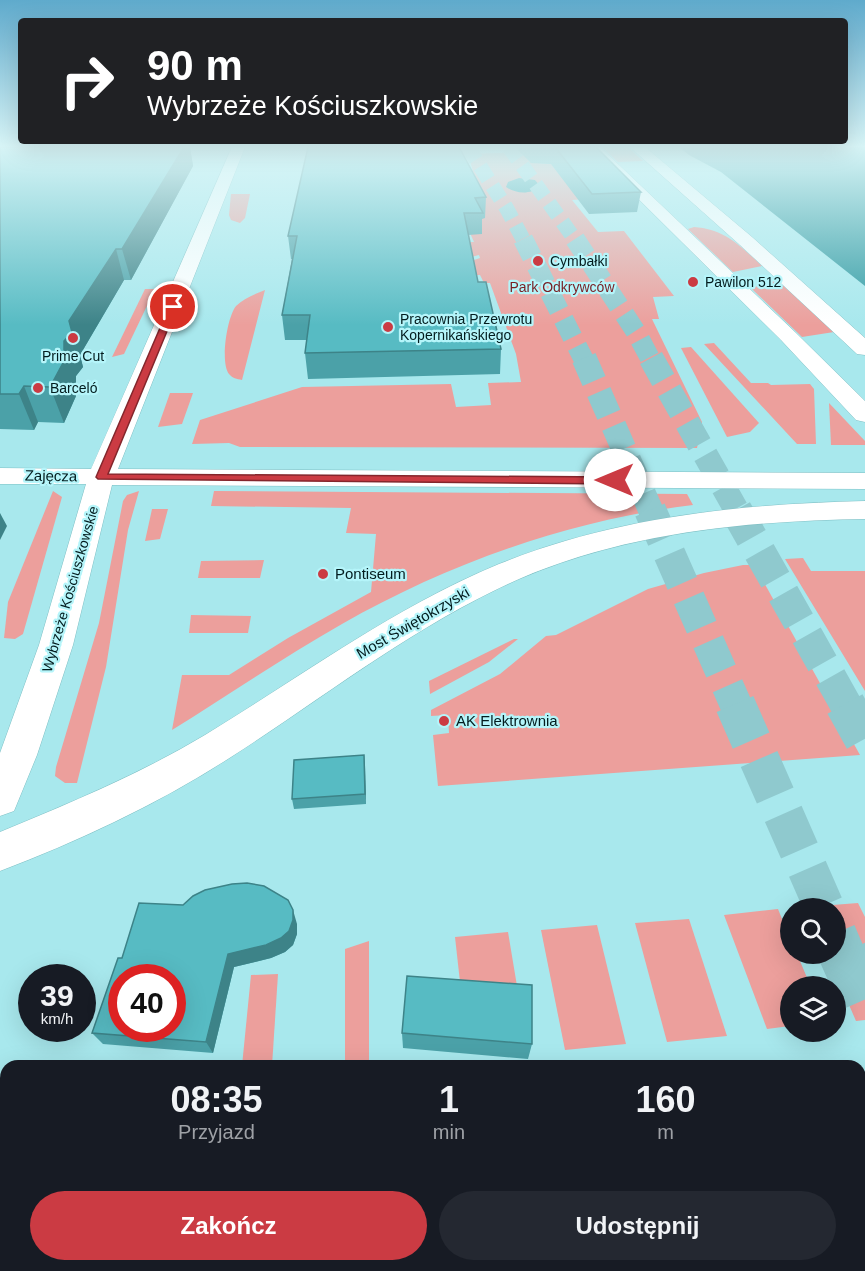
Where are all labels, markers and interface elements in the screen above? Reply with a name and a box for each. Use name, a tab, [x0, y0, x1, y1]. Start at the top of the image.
icon: right	[48, 42, 126, 120]
text: 90 m	[147, 42, 243, 89]
text: Wybrzeże Kościuszkowskie	[147, 91, 478, 121]
place label: Cymbałki	[550, 253, 608, 269]
marker: Cymbałki	[531, 254, 545, 268]
place label: Pawilon 512	[705, 274, 781, 290]
marker: Pawilon 512	[686, 275, 700, 289]
park label: Park Odkrywców	[509, 279, 615, 295]
pin	[147, 281, 198, 332]
icon: arrive	[156, 290, 189, 323]
place label: Pracownia Przewrotu Kopernikańskiego	[400, 311, 532, 343]
marker: Pracownia Przewrotu Kopernikańskiego	[381, 320, 395, 334]
marker: Prime Cut	[66, 331, 80, 345]
place label: Prime Cut	[42, 348, 104, 364]
place label: Barceló	[50, 380, 98, 396]
marker: Barceló	[31, 381, 45, 395]
position arrow	[583, 448, 647, 512]
street label: Zajęcza	[25, 467, 78, 484]
street label: Wybrzeże Kościuszkowskie	[39, 504, 101, 674]
place label: Pontiseum	[335, 565, 406, 582]
marker: Pontiseum	[316, 567, 330, 581]
street label: Most Świętokrzyski	[353, 583, 472, 662]
place label: AK Elektrownia	[456, 712, 558, 729]
marker: AK Elektrownia	[437, 714, 451, 728]
map controls	[780, 898, 846, 1042]
button: search	[780, 898, 846, 964]
speed limit sign: 40	[108, 964, 186, 1042]
button: layers	[780, 976, 846, 1042]
text: 39	[40, 979, 74, 1012]
text: km/h	[41, 1010, 73, 1027]
text: 08:35	[170, 1079, 262, 1120]
text: 1	[439, 1079, 459, 1120]
text: 160	[635, 1079, 696, 1120]
text: Przyjazd	[178, 1121, 255, 1143]
text: min	[433, 1121, 465, 1143]
text: m	[657, 1121, 674, 1143]
button: Zakończ	[30, 1191, 427, 1260]
button: Udostępnij	[439, 1191, 836, 1260]

